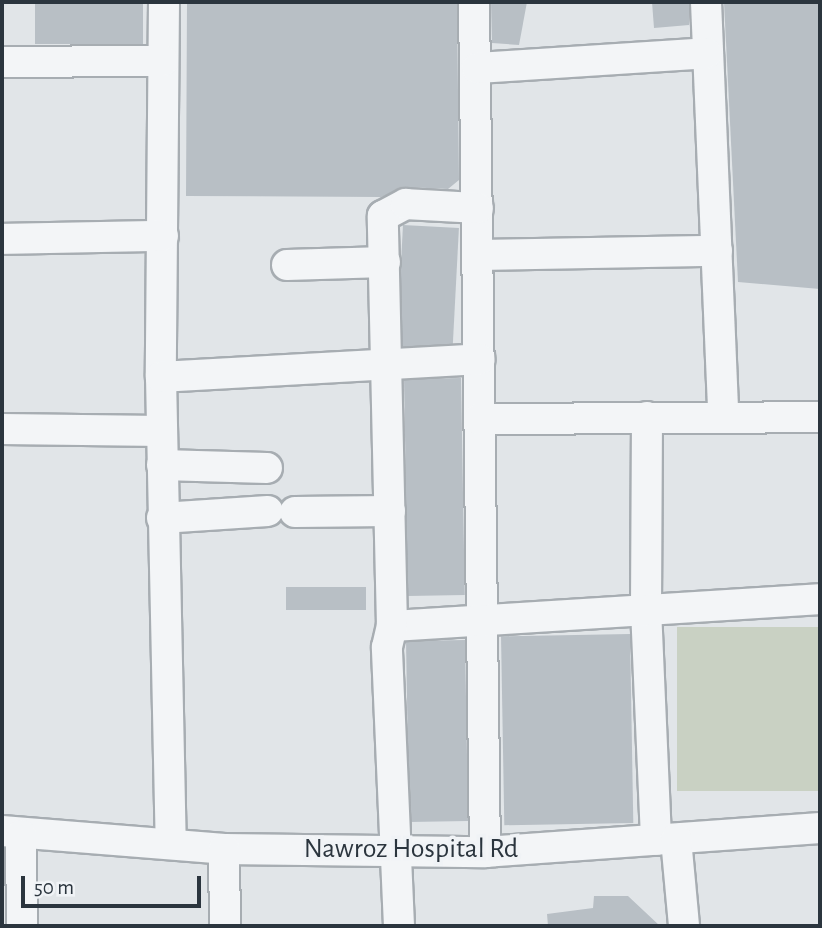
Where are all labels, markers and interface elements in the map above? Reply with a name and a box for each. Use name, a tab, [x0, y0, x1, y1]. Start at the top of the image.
street label: Nawroz Hospital Rd	[304, 832, 518, 866]
scale bar	[24, 862, 205, 906]
text: 50 m	[34, 877, 74, 898]

